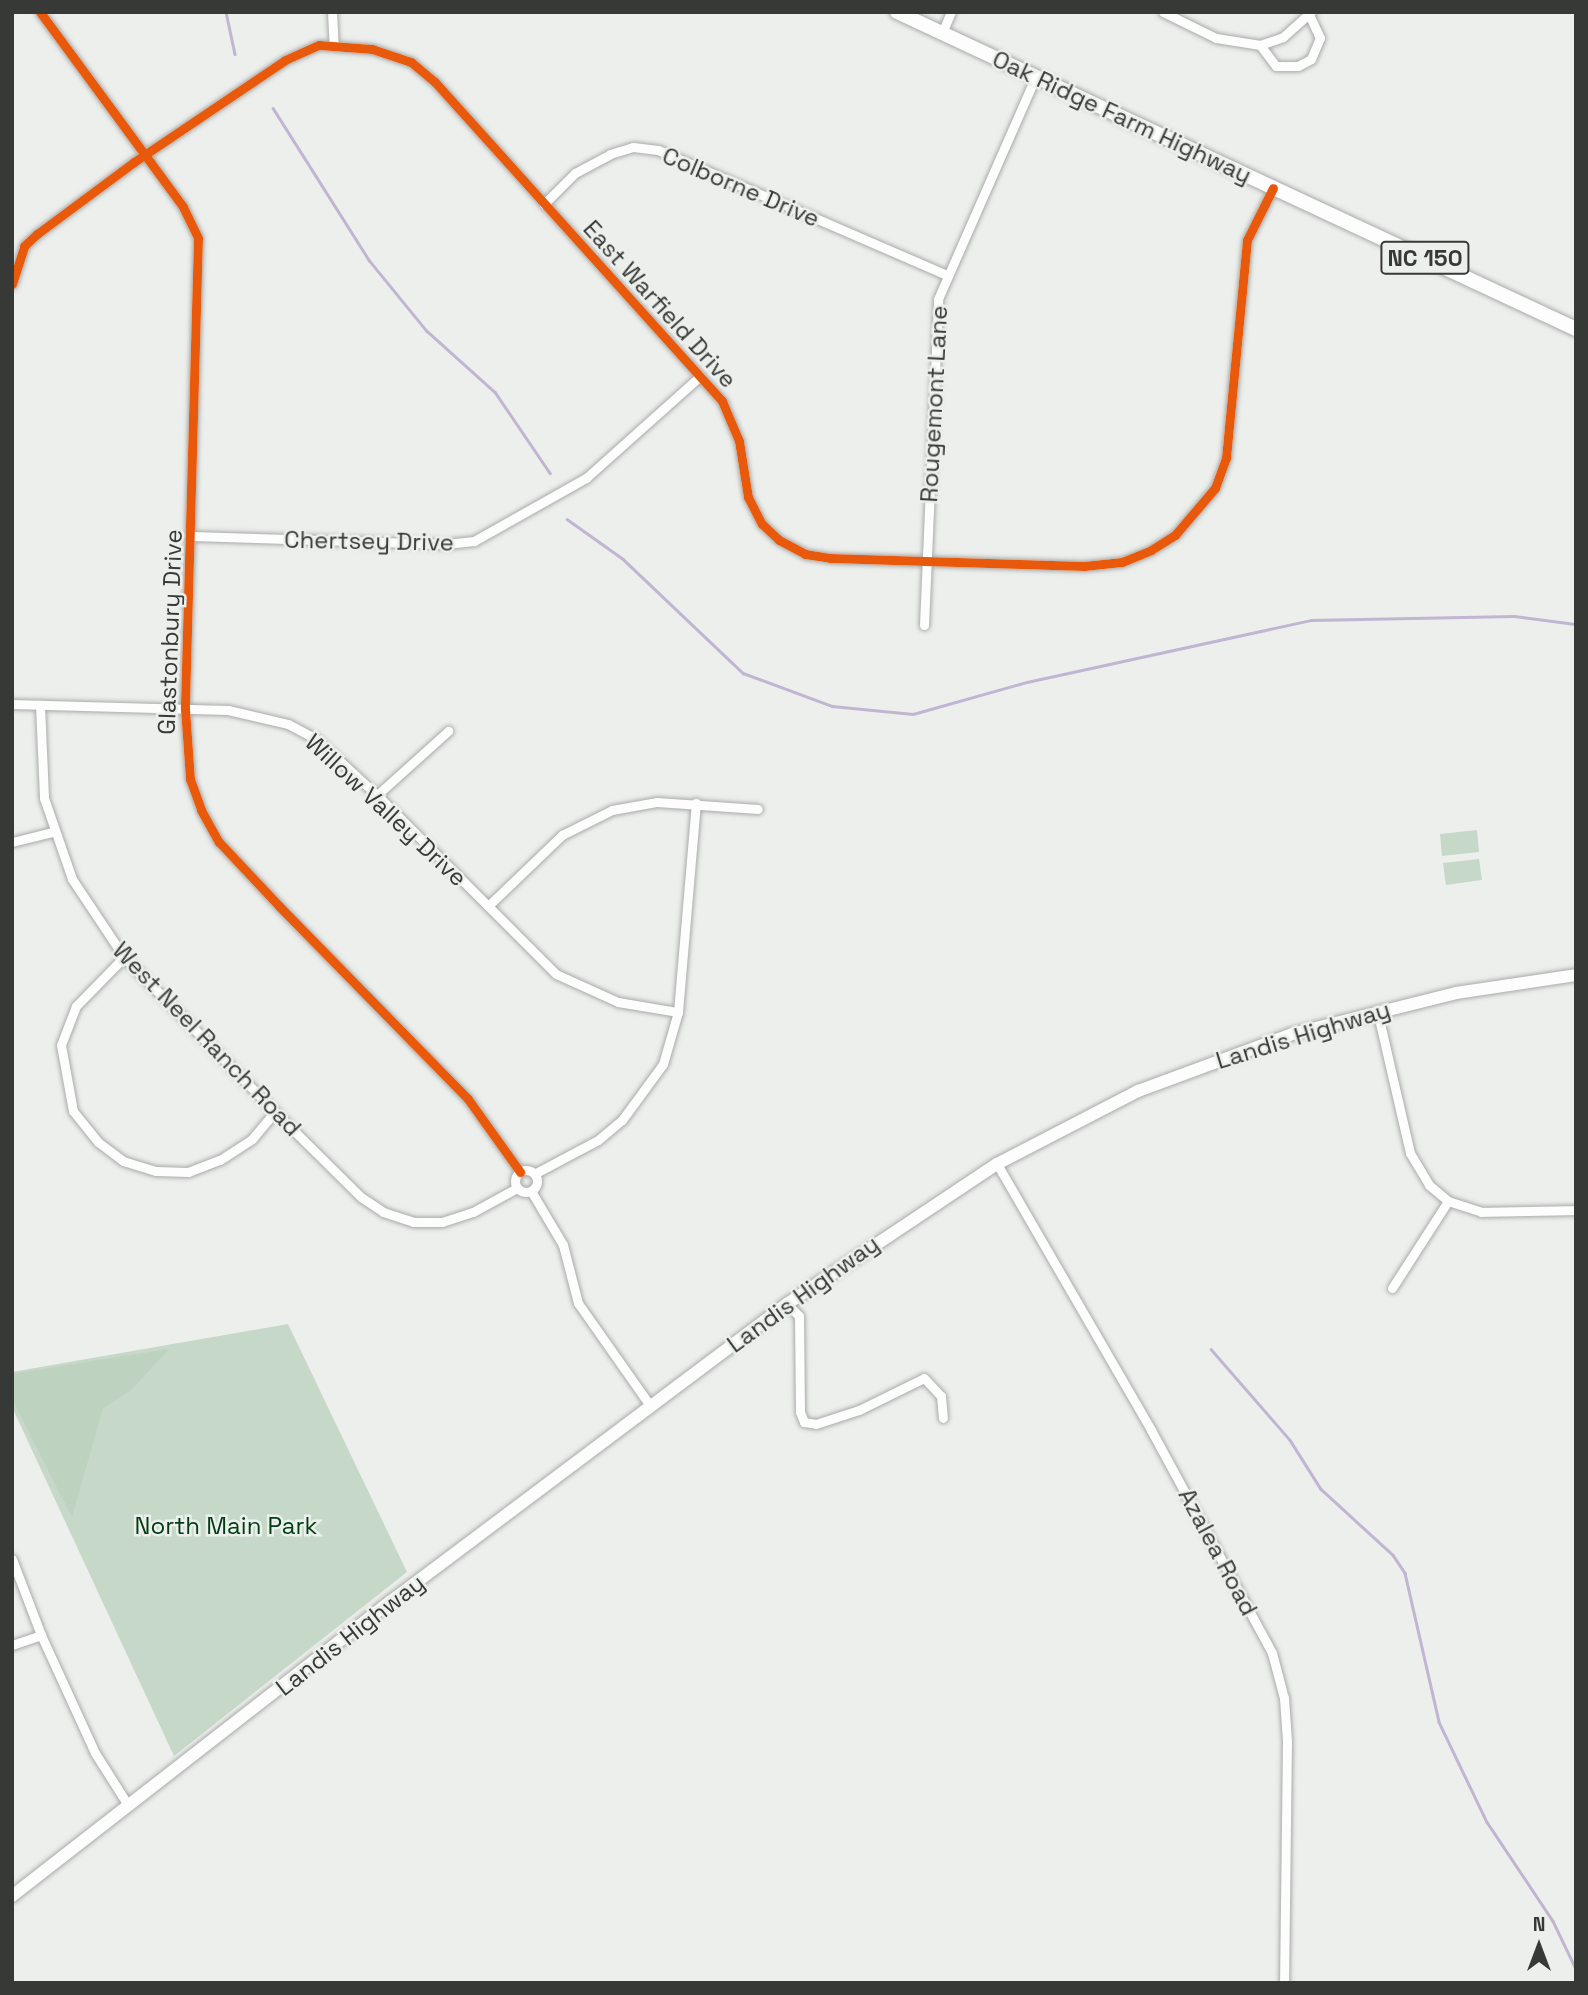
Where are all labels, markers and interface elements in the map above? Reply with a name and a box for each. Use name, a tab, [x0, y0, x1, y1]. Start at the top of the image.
street label: Oak Ridge Farm Highway	[988, 44, 1256, 190]
street label: Colborne Drive	[658, 141, 824, 233]
street label: East Warfield Drive	[577, 214, 743, 394]
road number: NC 150	[1380, 238, 1470, 278]
street label: Rougemont Lane	[914, 305, 954, 503]
street label: Chertsey Drive	[284, 525, 454, 557]
street label: Glastonbury Drive	[152, 529, 188, 735]
street label: Willow Valley Drive	[299, 728, 473, 892]
street label: West Neel Ranch Road	[107, 936, 307, 1142]
street label: Landis Highway	[1212, 995, 1394, 1075]
street label: Landis Highway	[721, 1229, 885, 1359]
street label: Azalea Road	[1172, 1483, 1264, 1621]
park label: North Main Park	[135, 1512, 317, 1540]
street label: Landis Highway	[270, 1568, 430, 1702]
north arrow	[1504, 1911, 1574, 1981]
text: N	[1533, 1912, 1545, 1937]

